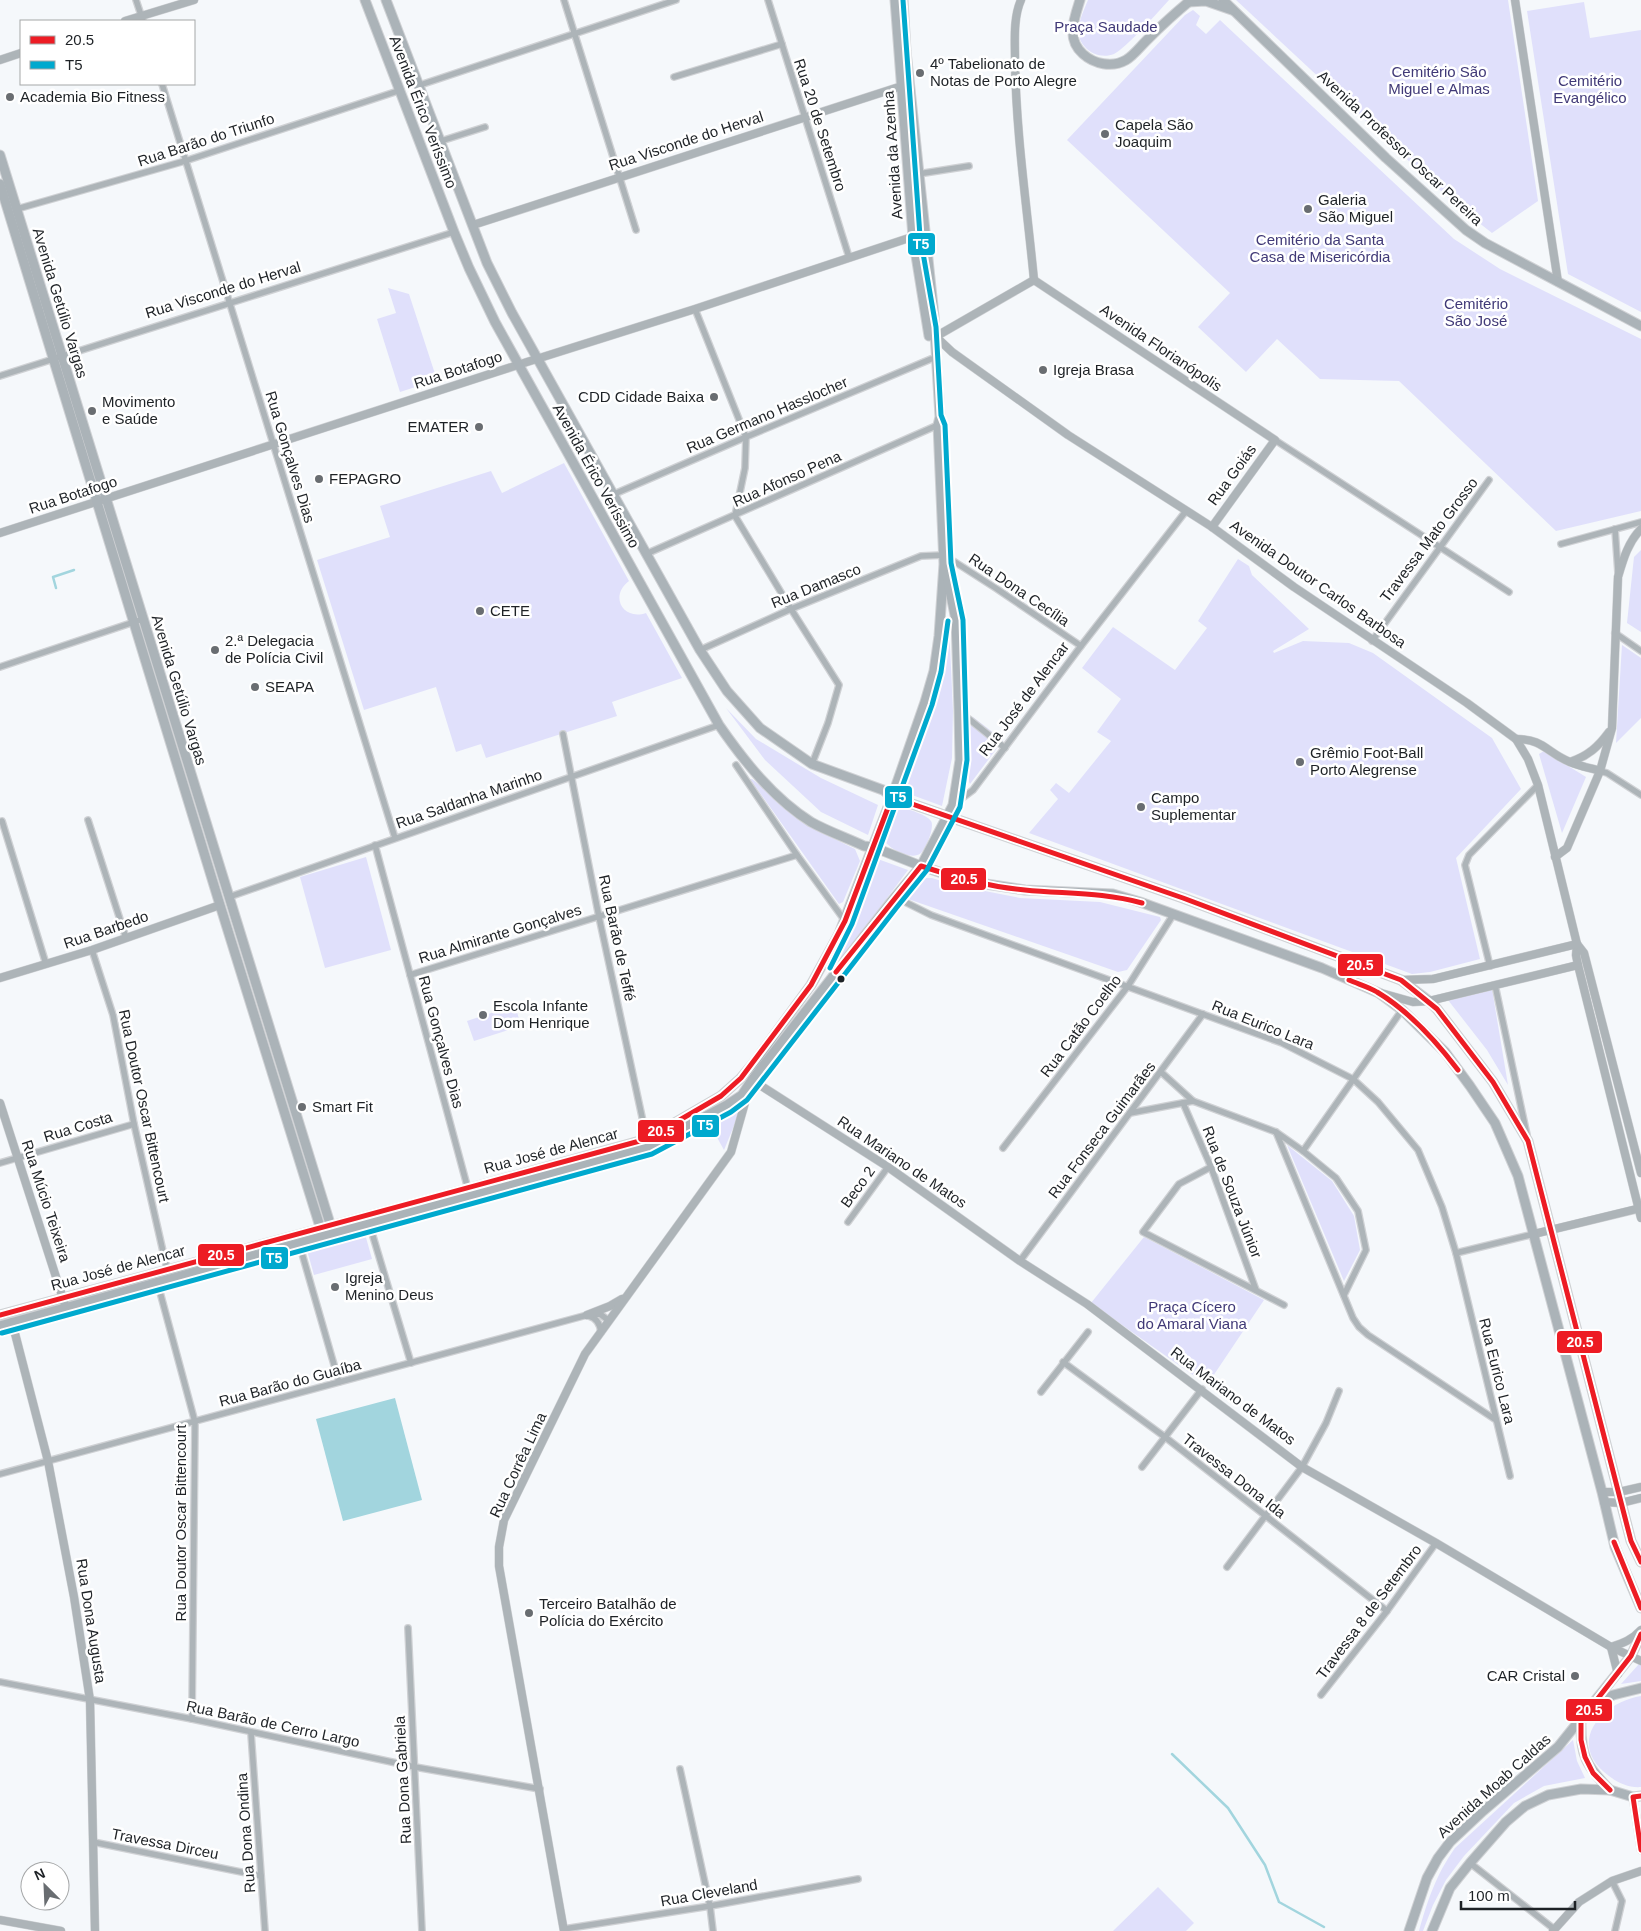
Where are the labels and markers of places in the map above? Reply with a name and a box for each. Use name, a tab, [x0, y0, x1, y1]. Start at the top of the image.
place label: 4º Tabelionato de Notas de Porto Alegre	[930, 55, 1077, 89]
marker: 4º Tabelionato de Notas de Porto Alegre	[914, 67, 926, 79]
place label: Academia Bio Fitness	[20, 88, 165, 105]
marker: Academia Bio Fitness	[4, 91, 16, 103]
place label: Capela São Joaquim	[1115, 116, 1193, 150]
marker: Capela São Joaquim	[1099, 128, 1111, 140]
place label: Galeria São Miguel	[1318, 191, 1393, 225]
marker: Galeria São Miguel	[1302, 203, 1314, 215]
place label: Igreja Brasa	[1053, 361, 1135, 378]
marker: Igreja Brasa	[1037, 364, 1049, 376]
place label: CDD Cidade Baixa	[578, 388, 705, 405]
marker: CDD Cidade Baixa	[708, 391, 720, 403]
place label: Movimento e Saúde	[102, 393, 175, 427]
marker: Movimento e Saúde	[86, 405, 98, 417]
place label: EMATER	[408, 418, 469, 435]
marker: EMATER	[473, 421, 485, 433]
place label: FEPAGRO	[329, 470, 401, 487]
marker: FEPAGRO	[313, 473, 325, 485]
place label: CETE	[490, 602, 530, 619]
marker: CETE	[474, 605, 486, 617]
place label: 2.ª Delegacia de Polícia Civil	[225, 632, 323, 666]
marker: 2.ª Delegacia de Polícia Civil	[209, 644, 221, 656]
place label: SEAPA	[265, 678, 314, 695]
marker: SEAPA	[249, 681, 261, 693]
place label: Grêmio Foot-Ball Porto Alegrense	[1310, 744, 1423, 778]
marker: Grêmio Foot-Ball Porto Alegrense	[1294, 756, 1306, 768]
place label: Campo Suplementar	[1151, 789, 1236, 823]
marker: Campo Suplementar	[1135, 801, 1147, 813]
unlabelled marker	[836, 974, 846, 984]
place label: Escola Infante Dom Henrique	[493, 997, 590, 1031]
marker: Escola Infante Dom Henrique	[477, 1009, 489, 1021]
place label: Smart Fit	[312, 1098, 374, 1115]
marker: Smart Fit	[296, 1101, 308, 1113]
place label: Igreja Menino Deus	[345, 1269, 433, 1303]
marker: Igreja Menino Deus	[329, 1281, 341, 1293]
place label: Terceiro Batalhão de Polícia do Exército	[539, 1595, 677, 1629]
marker: Terceiro Batalhão de Polícia do Exército	[523, 1607, 535, 1619]
place label: CAR Cristal	[1487, 1667, 1565, 1684]
marker: CAR Cristal	[1569, 1670, 1581, 1682]

